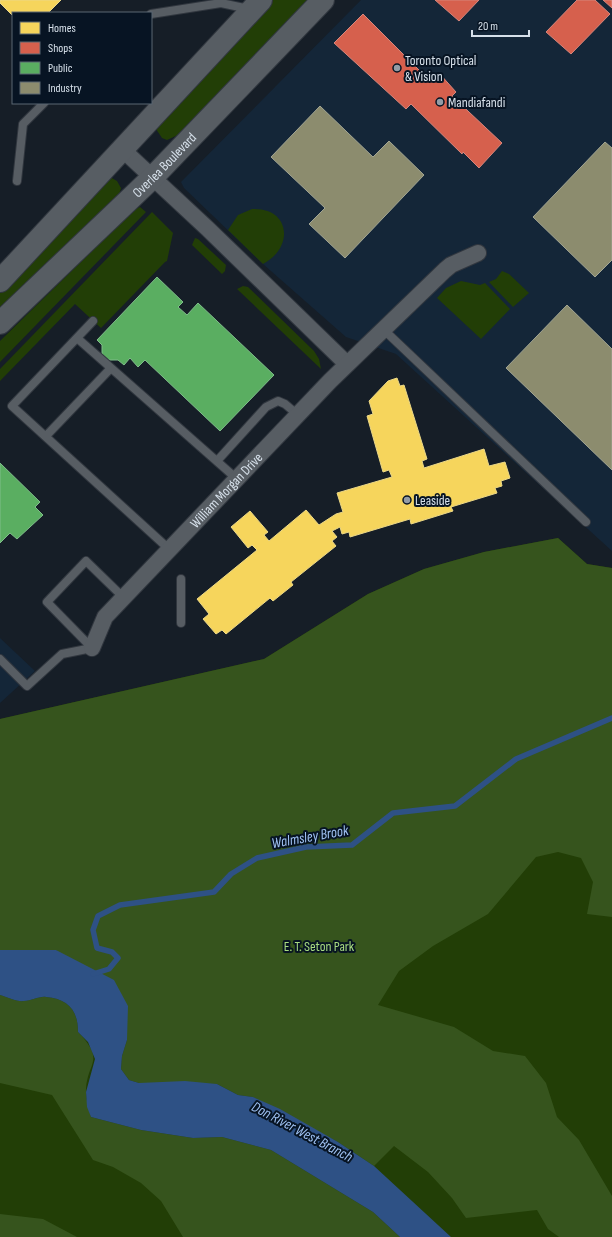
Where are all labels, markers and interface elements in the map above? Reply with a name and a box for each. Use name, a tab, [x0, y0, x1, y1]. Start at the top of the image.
legend	[12, 12, 152, 104]
scale bar	[472, 12, 529, 38]
text: 20 m	[478, 19, 498, 34]
text: Homes	[48, 21, 76, 36]
text: Shops	[48, 41, 73, 56]
place label: Toronto Optical & Vision	[405, 52, 476, 85]
text: Public	[48, 61, 73, 76]
marker: Toronto Optical & Vision	[392, 63, 402, 73]
text: Industry	[48, 81, 82, 96]
place label: Mandiafandi	[448, 94, 505, 111]
marker: Mandiafandi	[435, 97, 445, 107]
street label: Overlea Boulevard	[129, 129, 200, 201]
street label: William Morgan Drive	[186, 449, 266, 531]
place label: Leaside	[415, 492, 450, 509]
marker: Leaside	[402, 495, 412, 505]
water label: Walmsley Brook	[270, 821, 350, 853]
park label: E. T. Seton Park	[284, 938, 355, 955]
water label: Don River West Branch	[248, 1097, 356, 1167]

